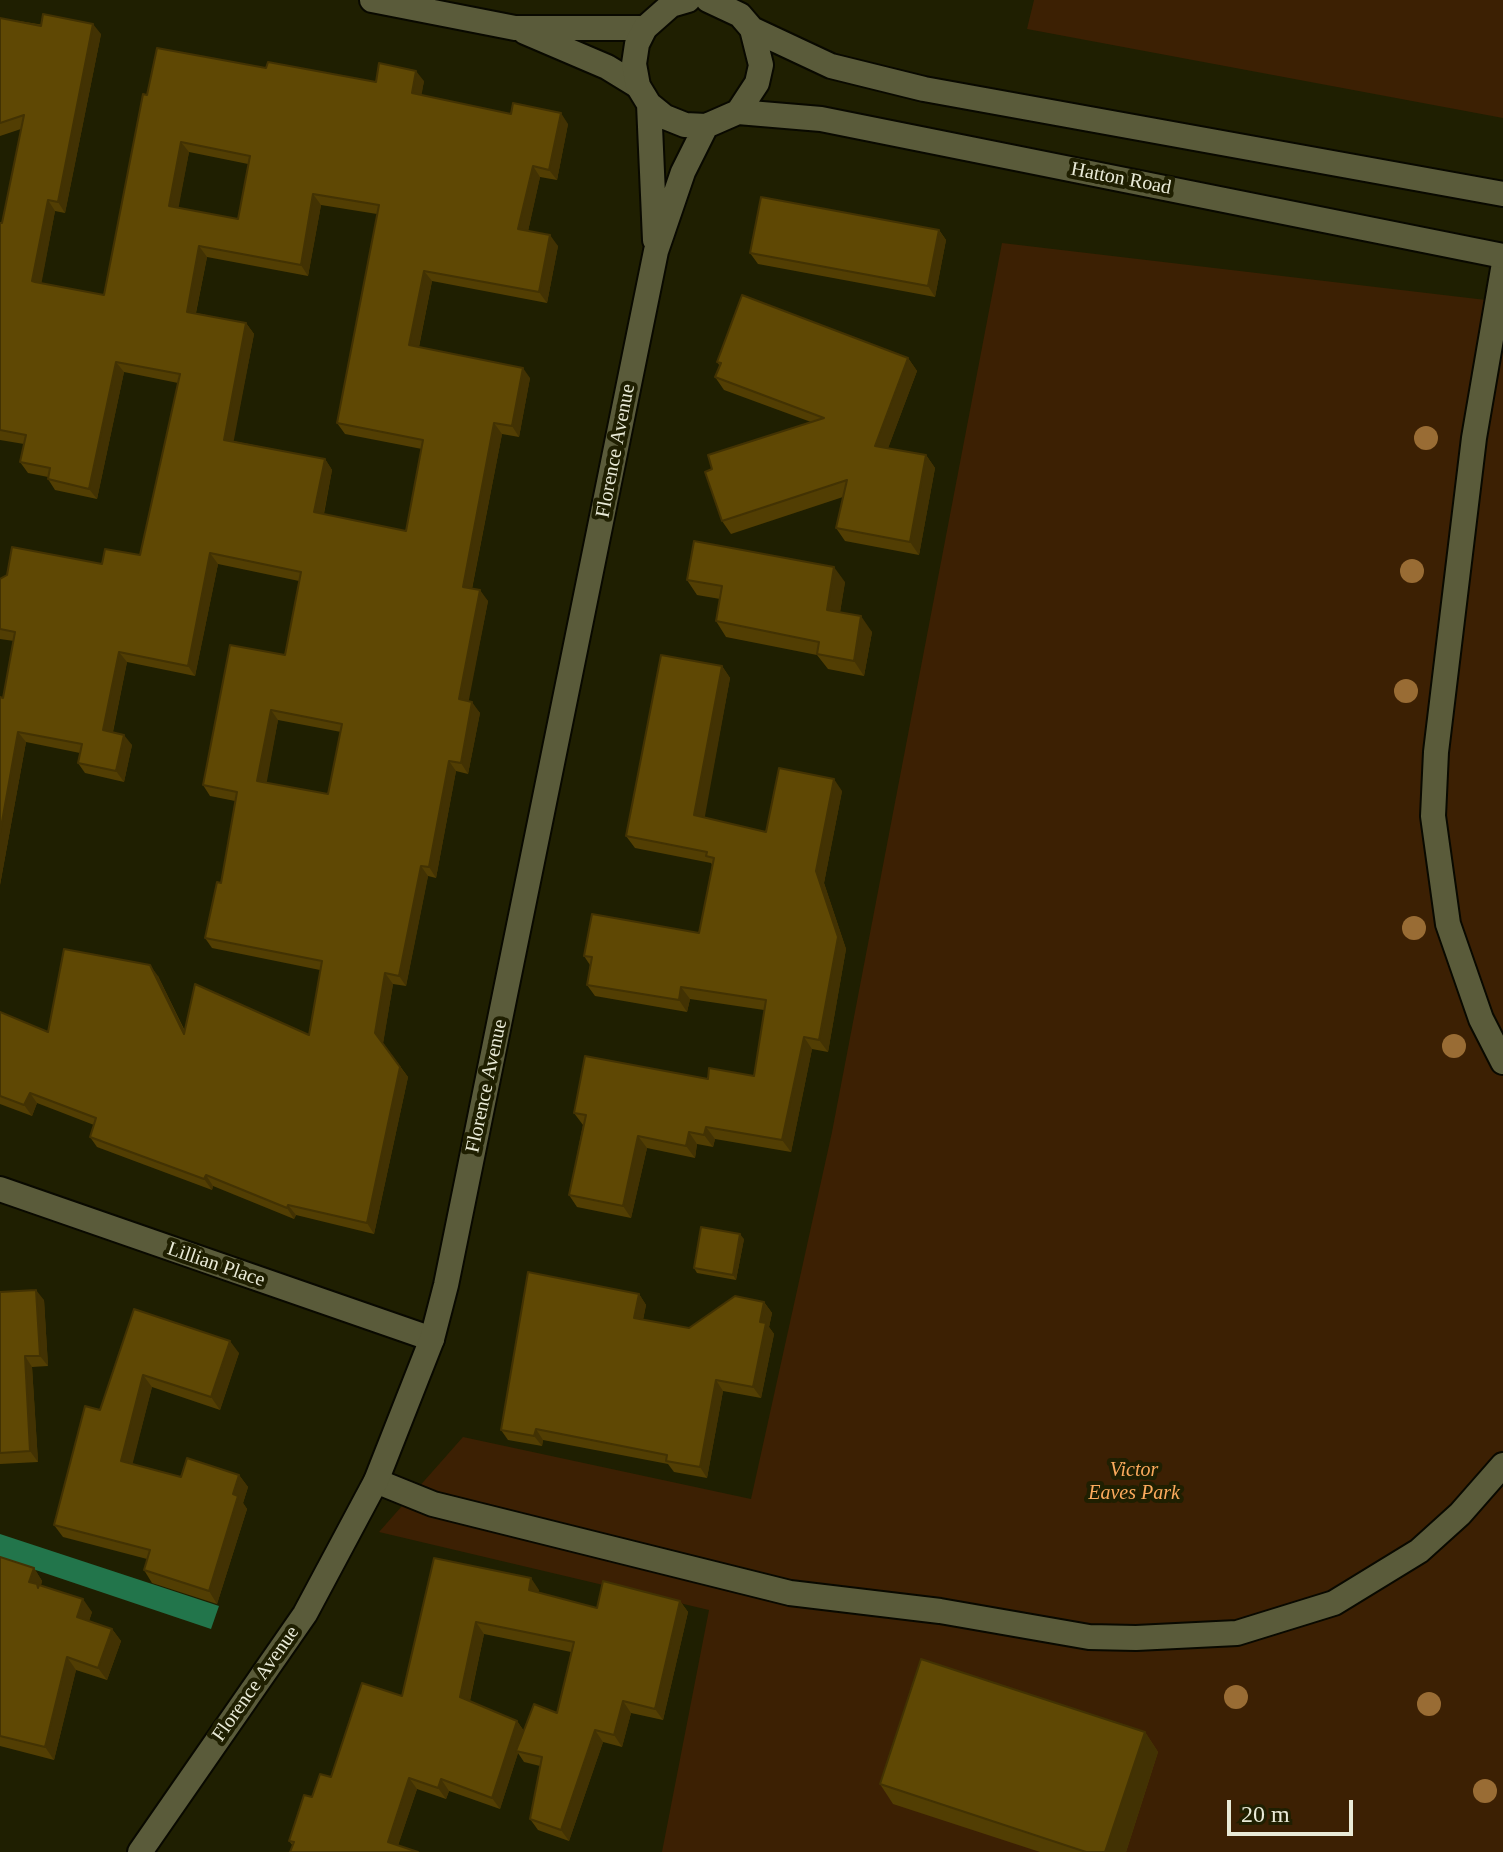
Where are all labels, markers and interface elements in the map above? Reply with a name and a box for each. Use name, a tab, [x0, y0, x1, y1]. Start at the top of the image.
street label: Hatton Road	[1069, 158, 1173, 200]
street label: Florence Avenue	[591, 382, 641, 520]
street label: Florence Avenue	[461, 1017, 513, 1155]
street label: Lillian Place	[164, 1237, 268, 1293]
park label: Victor Eaves Park	[1088, 1459, 1180, 1506]
street label: Florence Avenue	[207, 1622, 305, 1746]
scale bar	[1231, 1784, 1357, 1834]
text: 20 m	[1241, 1801, 1290, 1827]

